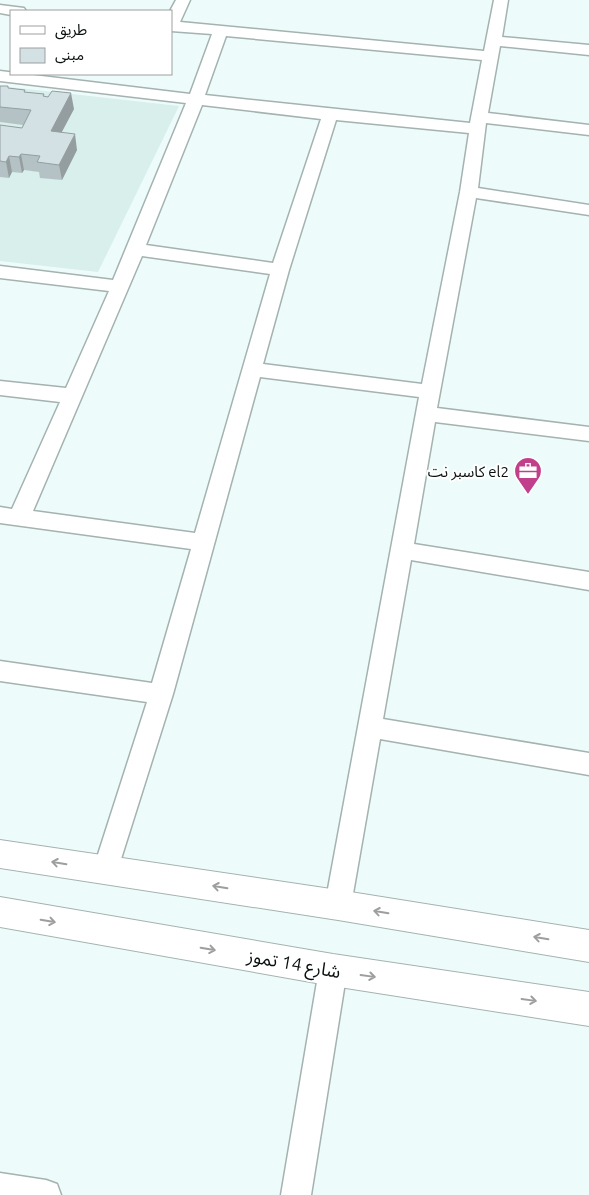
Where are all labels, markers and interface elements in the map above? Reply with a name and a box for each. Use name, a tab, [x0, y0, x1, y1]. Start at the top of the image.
legend	[10, 10, 172, 75]
text: طريق	[55, 21, 87, 40]
text: مبنى	[55, 46, 84, 64]
office icon: كاسبر نت el2	[513, 456, 543, 495]
place label: كاسبر نت el2	[428, 463, 509, 481]
one-way arrow	[52, 858, 68, 868]
one-way arrow	[212, 882, 228, 892]
one-way arrow	[373, 907, 389, 917]
one-way arrow	[40, 916, 56, 926]
one-way arrow	[533, 933, 549, 943]
one-way arrow	[200, 944, 216, 954]
street label: شارع 14 تموز	[244, 945, 342, 986]
one-way arrow	[360, 971, 376, 981]
one-way arrow	[521, 995, 537, 1005]

